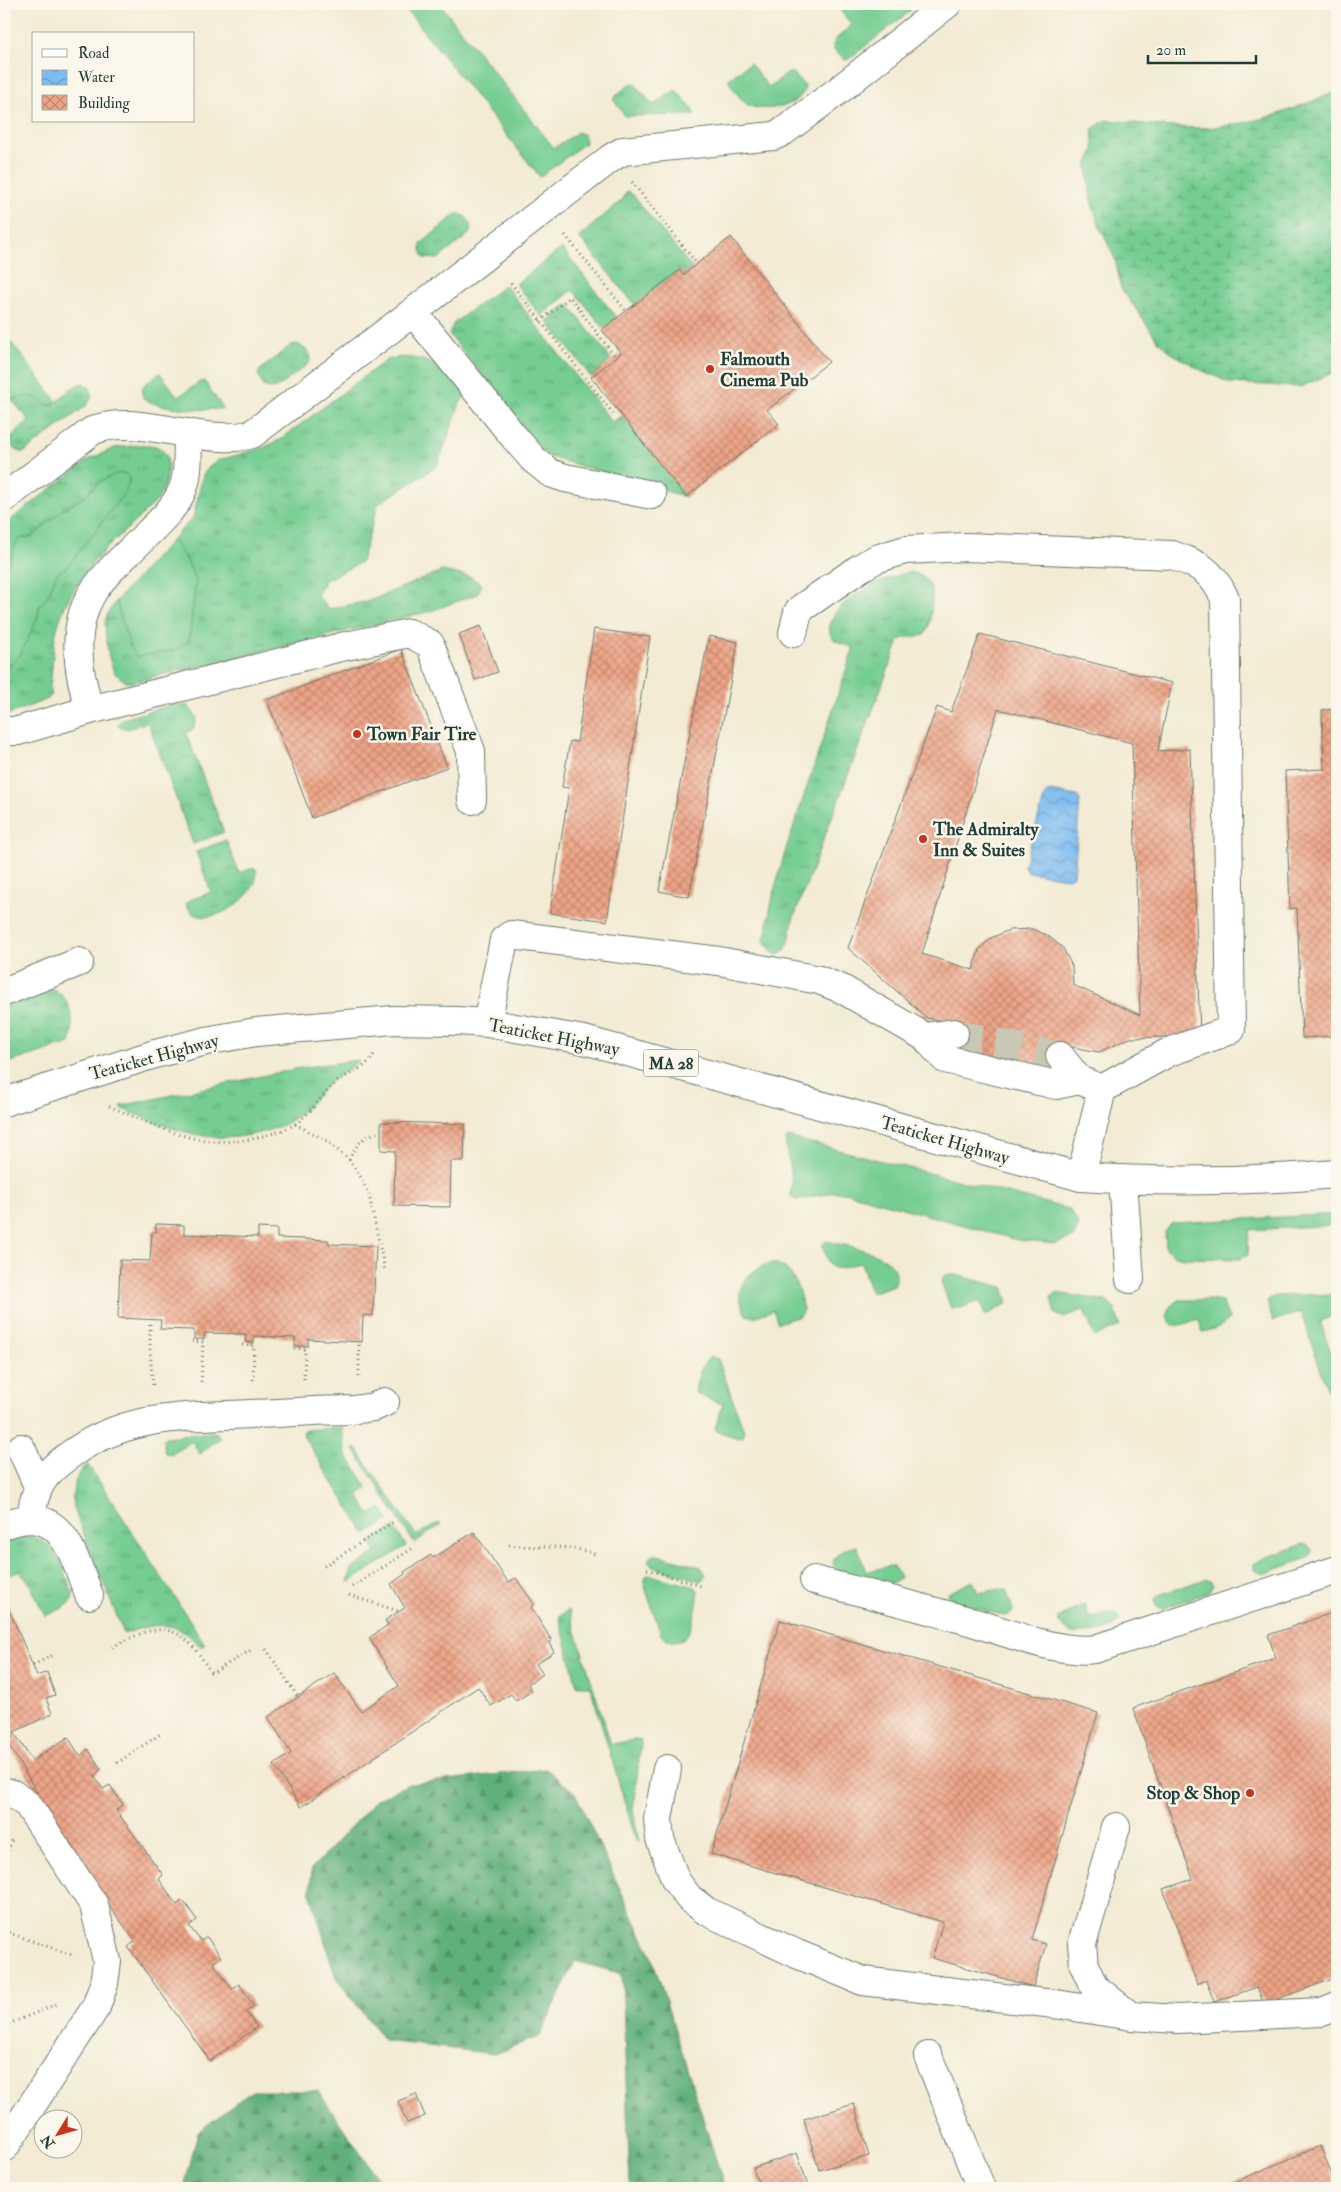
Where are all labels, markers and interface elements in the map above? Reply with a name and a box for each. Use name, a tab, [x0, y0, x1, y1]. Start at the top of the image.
legend	[32, 32, 195, 122]
scale bar	[1148, 32, 1256, 64]
text: 20 m	[1156, 41, 1186, 60]
text: Road	[78, 44, 110, 63]
text: Water	[77, 68, 115, 87]
text: Building	[78, 94, 130, 113]
place label: Falmouth Cinema Pub	[720, 348, 809, 392]
marker: Falmouth Cinema Pub	[704, 363, 716, 375]
place label: Town Fair Tire	[366, 723, 477, 746]
marker: Town Fair Tire	[351, 728, 363, 740]
place label: The Admiralty Inn & Suites	[932, 818, 1040, 862]
marker: The Admiralty Inn & Suites	[917, 833, 929, 845]
street label: Teaticket Highway	[486, 1014, 622, 1062]
street label: Teaticket Highway	[87, 1029, 222, 1086]
road number: MA 28	[644, 1050, 698, 1076]
street label: Teaticket Highway	[878, 1111, 1013, 1170]
place label: Stop & Shop	[1147, 1782, 1240, 1805]
marker: Stop & Shop	[1244, 1787, 1256, 1799]
north arrow	[32, 2110, 82, 2160]
text: N	[37, 2131, 59, 2152]

